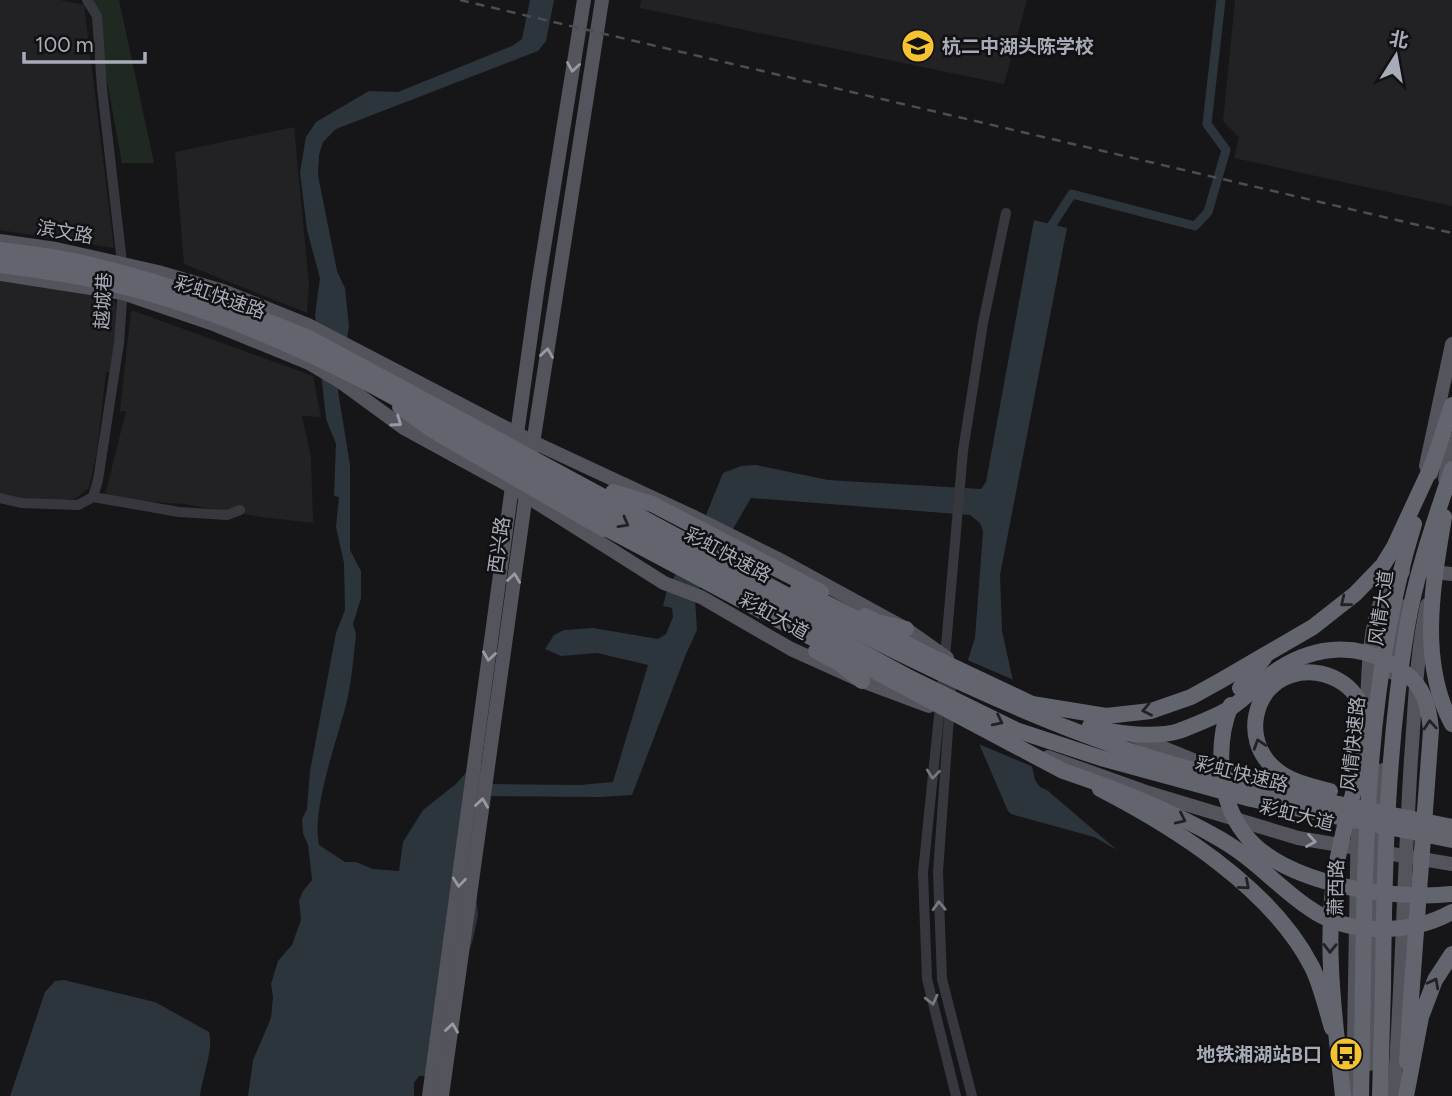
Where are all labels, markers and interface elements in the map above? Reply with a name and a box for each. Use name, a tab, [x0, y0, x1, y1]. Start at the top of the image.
scale bar	[24, 21, 145, 65]
north arrow	[1361, 21, 1431, 91]
school or university icon: 杭二中湖头陈学校	[899, 27, 937, 65]
text: 北	[1388, 27, 1411, 53]
text: 100 m	[35, 32, 94, 57]
place label: 杭二中湖头陈学校	[942, 35, 1094, 58]
one-way arrow	[566, 61, 581, 73]
street label: 滨文路	[35, 216, 95, 248]
street label: 彩虹快速路	[171, 271, 269, 323]
street label: 越城巷	[90, 272, 116, 330]
one-way arrow	[539, 347, 554, 359]
one-way arrow	[389, 414, 402, 427]
street label: 西兴路	[484, 515, 514, 575]
one-way arrow	[617, 515, 629, 528]
street label: 彩虹快速路	[681, 523, 775, 587]
street label: 风情大道	[1364, 569, 1398, 647]
one-way arrow	[506, 572, 521, 584]
street label: 彩虹大道	[735, 588, 813, 644]
one-way arrow	[1341, 594, 1353, 607]
one-way arrow	[482, 650, 497, 662]
street label: 风情快速路	[1337, 696, 1369, 792]
one-way arrow	[1141, 702, 1153, 717]
one-way arrow	[991, 713, 1003, 727]
one-way arrow	[1423, 719, 1438, 730]
one-way arrow	[1253, 738, 1267, 750]
street label: 彩虹快速路	[1193, 751, 1291, 797]
one-way arrow	[926, 769, 941, 780]
street label: 彩虹大道	[1257, 795, 1337, 835]
one-way arrow	[474, 797, 489, 809]
one-way arrow	[1174, 811, 1186, 825]
one-way arrow	[1305, 833, 1317, 848]
street label: 萧西路	[1324, 859, 1348, 917]
one-way arrow	[452, 876, 467, 887]
one-way arrow	[1237, 877, 1250, 889]
one-way arrow	[932, 900, 947, 911]
one-way arrow	[1322, 943, 1338, 953]
one-way arrow	[1426, 978, 1440, 990]
one-way arrow	[924, 994, 938, 1006]
one-way arrow	[444, 1023, 459, 1034]
bus stop icon: 地铁湘湖站B口	[1327, 1035, 1365, 1073]
place label: 地铁湘湖站B口	[1196, 1043, 1322, 1066]

